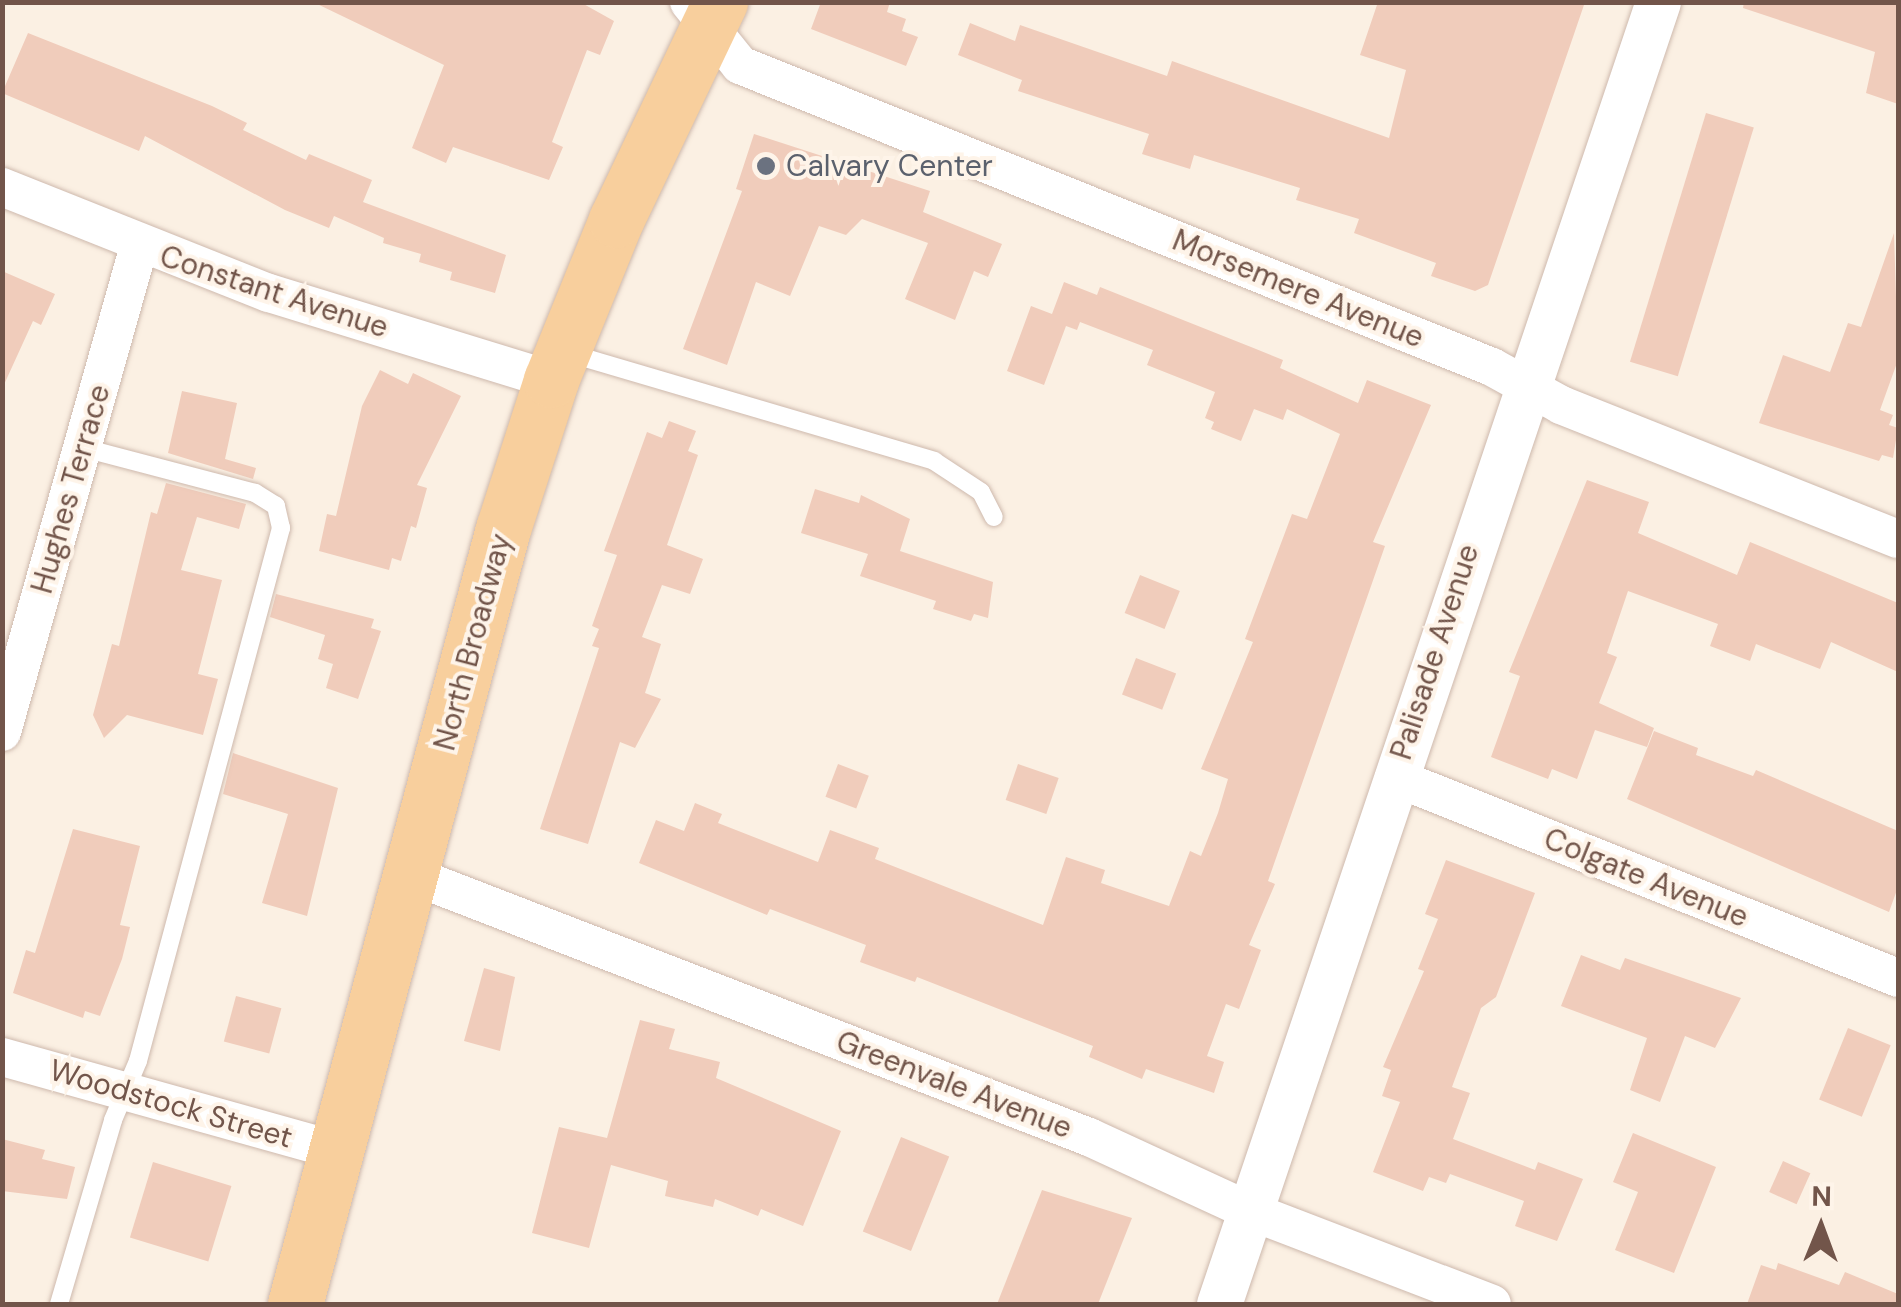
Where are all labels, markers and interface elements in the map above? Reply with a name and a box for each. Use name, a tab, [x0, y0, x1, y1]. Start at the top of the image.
place label: Calvary Center	[786, 148, 993, 184]
marker: Calvary Center	[755, 155, 777, 177]
street label: Morsemere Avenue	[1167, 222, 1429, 356]
street label: Constant Avenue	[155, 238, 393, 346]
street label: Hughes Terrace	[24, 380, 118, 598]
street label: North Broadway	[427, 530, 519, 754]
street label: Palisade Avenue	[1383, 540, 1487, 764]
street label: Colgate Avenue	[1539, 821, 1753, 935]
street label: Greenvale Avenue	[831, 1024, 1077, 1146]
street label: Woodstock Street	[46, 1052, 296, 1156]
north arrow	[1771, 1177, 1871, 1277]
text: N	[1811, 1178, 1832, 1215]

